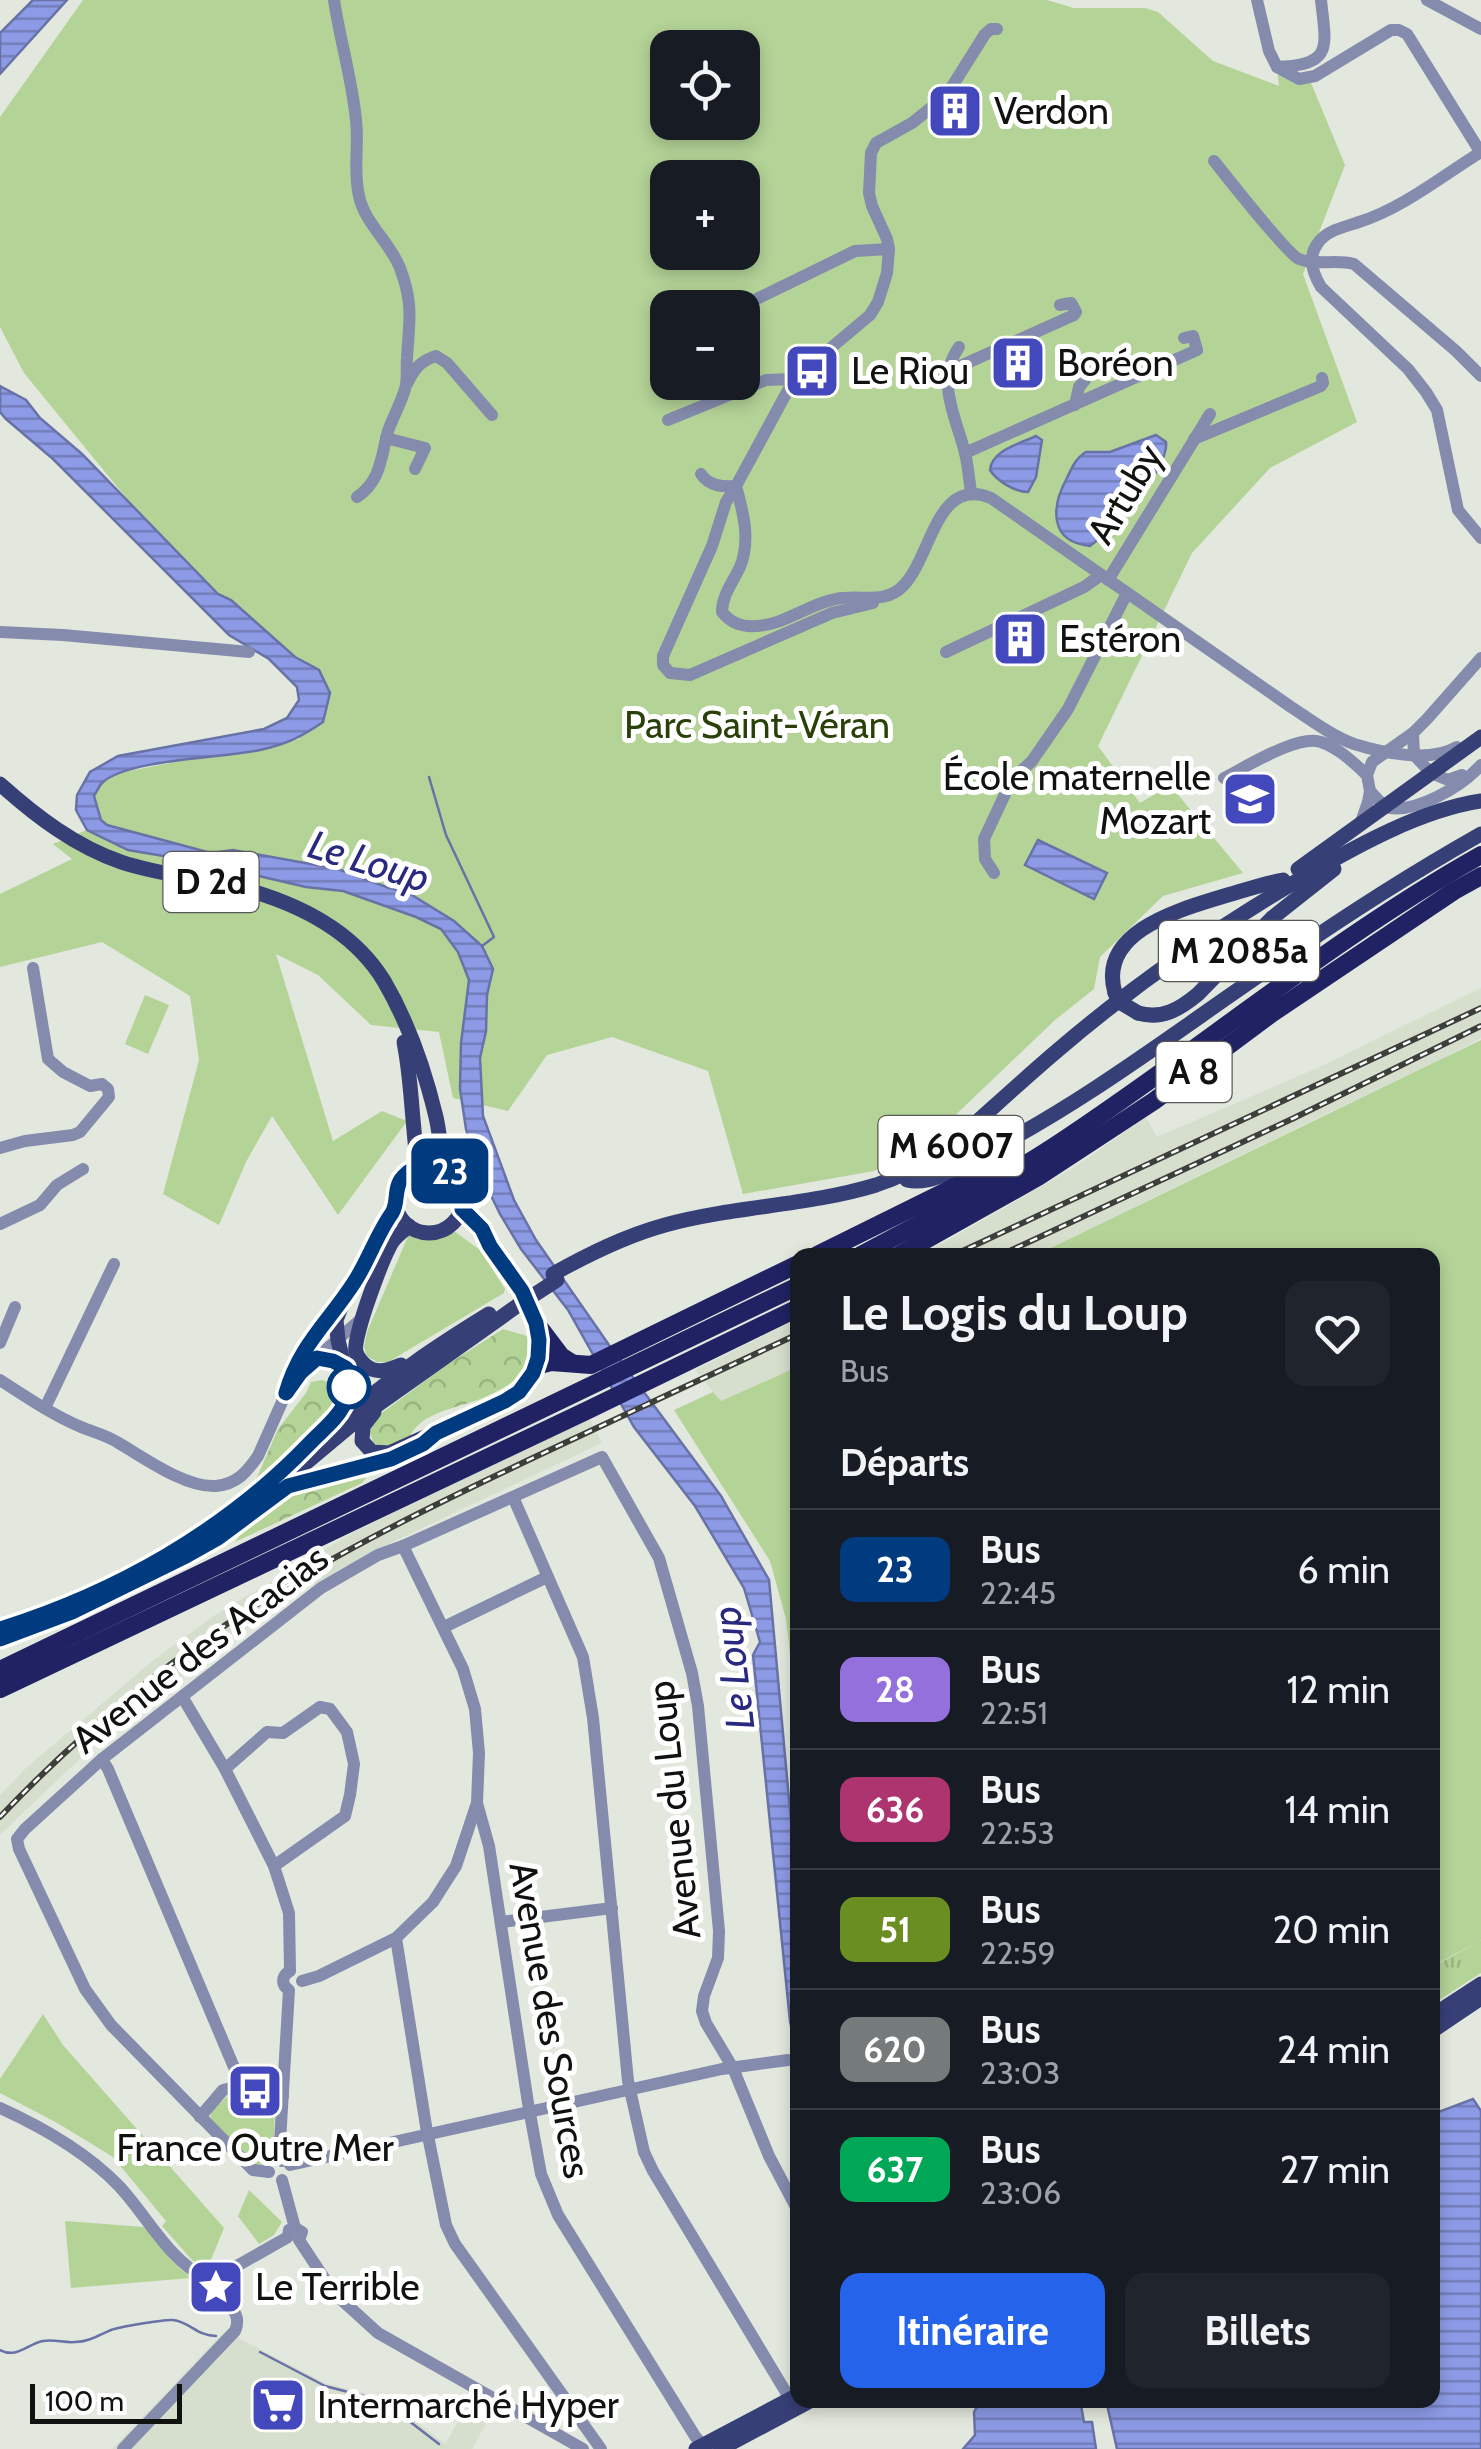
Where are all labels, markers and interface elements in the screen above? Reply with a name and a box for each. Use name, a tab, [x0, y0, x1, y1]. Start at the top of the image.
map controls	[650, 30, 760, 400]
button: locate	[650, 30, 760, 140]
building icon: Verdon	[925, 81, 985, 141]
place label: Verdon	[994, 87, 1109, 134]
button: +	[650, 160, 760, 270]
button: −	[650, 290, 760, 400]
building icon: Boréon	[988, 333, 1048, 393]
place label: Boréon	[1057, 339, 1174, 386]
bus stop icon: Le Riou	[782, 341, 842, 401]
place label: Le Riou	[851, 347, 969, 394]
street label: Artuby	[1077, 435, 1173, 552]
building icon: Estéron	[990, 609, 1050, 669]
place label: Estéron	[1059, 615, 1181, 662]
park label: Parc Saint-Véran	[624, 701, 890, 748]
place label: École maternelle Mozart	[943, 753, 1211, 844]
school or university icon: École maternelle Mozart	[1220, 769, 1280, 829]
water label: Le Loup	[303, 819, 436, 902]
road number: D 2d	[164, 852, 258, 912]
road number: M 2085a	[1159, 921, 1319, 981]
road number: A 8	[1156, 1042, 1232, 1102]
road number: M 6007	[878, 1116, 1024, 1176]
line badge: 23	[405, 1138, 495, 1204]
text: 23	[431, 1150, 469, 1193]
button: heart	[1285, 1281, 1390, 1386]
text: Le Logis du Loup	[840, 1284, 1188, 1342]
text: Bus	[840, 1351, 889, 1390]
unlabelled marker	[328, 1366, 370, 1408]
text: Départs	[840, 1439, 969, 1486]
text: Bus	[980, 1526, 1041, 1573]
street label: Avenue des Acacias	[62, 1534, 337, 1763]
text: 6 min	[1297, 1546, 1390, 1593]
text: 23	[876, 1548, 914, 1591]
text: 22:45	[980, 1573, 1056, 1612]
water label: Le Loup	[701, 1604, 764, 1732]
text: Bus	[980, 1646, 1041, 1693]
text: 12 min	[1287, 1666, 1390, 1713]
text: 28	[875, 1668, 915, 1711]
street label: Avenue du Loup	[637, 1679, 710, 1941]
text: 22:51	[980, 1693, 1048, 1732]
text: Bus	[980, 1766, 1041, 1813]
text: 14 min	[1284, 1786, 1390, 1833]
text: 636	[866, 1788, 924, 1831]
text: 22:53	[980, 1813, 1055, 1852]
street label: Avenue des Sources	[500, 1858, 601, 2182]
text: Bus	[980, 1886, 1041, 1933]
text: 20 min	[1272, 1906, 1390, 1953]
text: 51	[879, 1908, 911, 1951]
text: 22:59	[980, 1933, 1056, 1972]
text: Bus	[980, 2006, 1041, 2053]
text: 24 min	[1277, 2026, 1390, 2073]
text: 620	[864, 2028, 926, 2071]
text: 23:03	[980, 2053, 1060, 2092]
bus stop icon: France Outre Mer	[225, 2061, 285, 2121]
place label: France Outre Mer	[116, 2124, 394, 2171]
text: Bus	[980, 2126, 1041, 2173]
text: 27 min	[1280, 2146, 1390, 2193]
text: 637	[867, 2148, 923, 2191]
text: 23:06	[980, 2173, 1061, 2212]
place icon: Le Terrible	[186, 2257, 246, 2317]
place label: Le Terrible	[255, 2263, 420, 2310]
button: Itinéraire	[840, 2273, 1105, 2388]
button: Billets	[1125, 2273, 1390, 2388]
supermarket icon: Intermarché Hyper	[248, 2375, 308, 2435]
scale bar	[30, 2379, 182, 2424]
place label: Intermarché Hyper	[317, 2381, 619, 2428]
text: 100 m	[45, 2384, 124, 2418]

